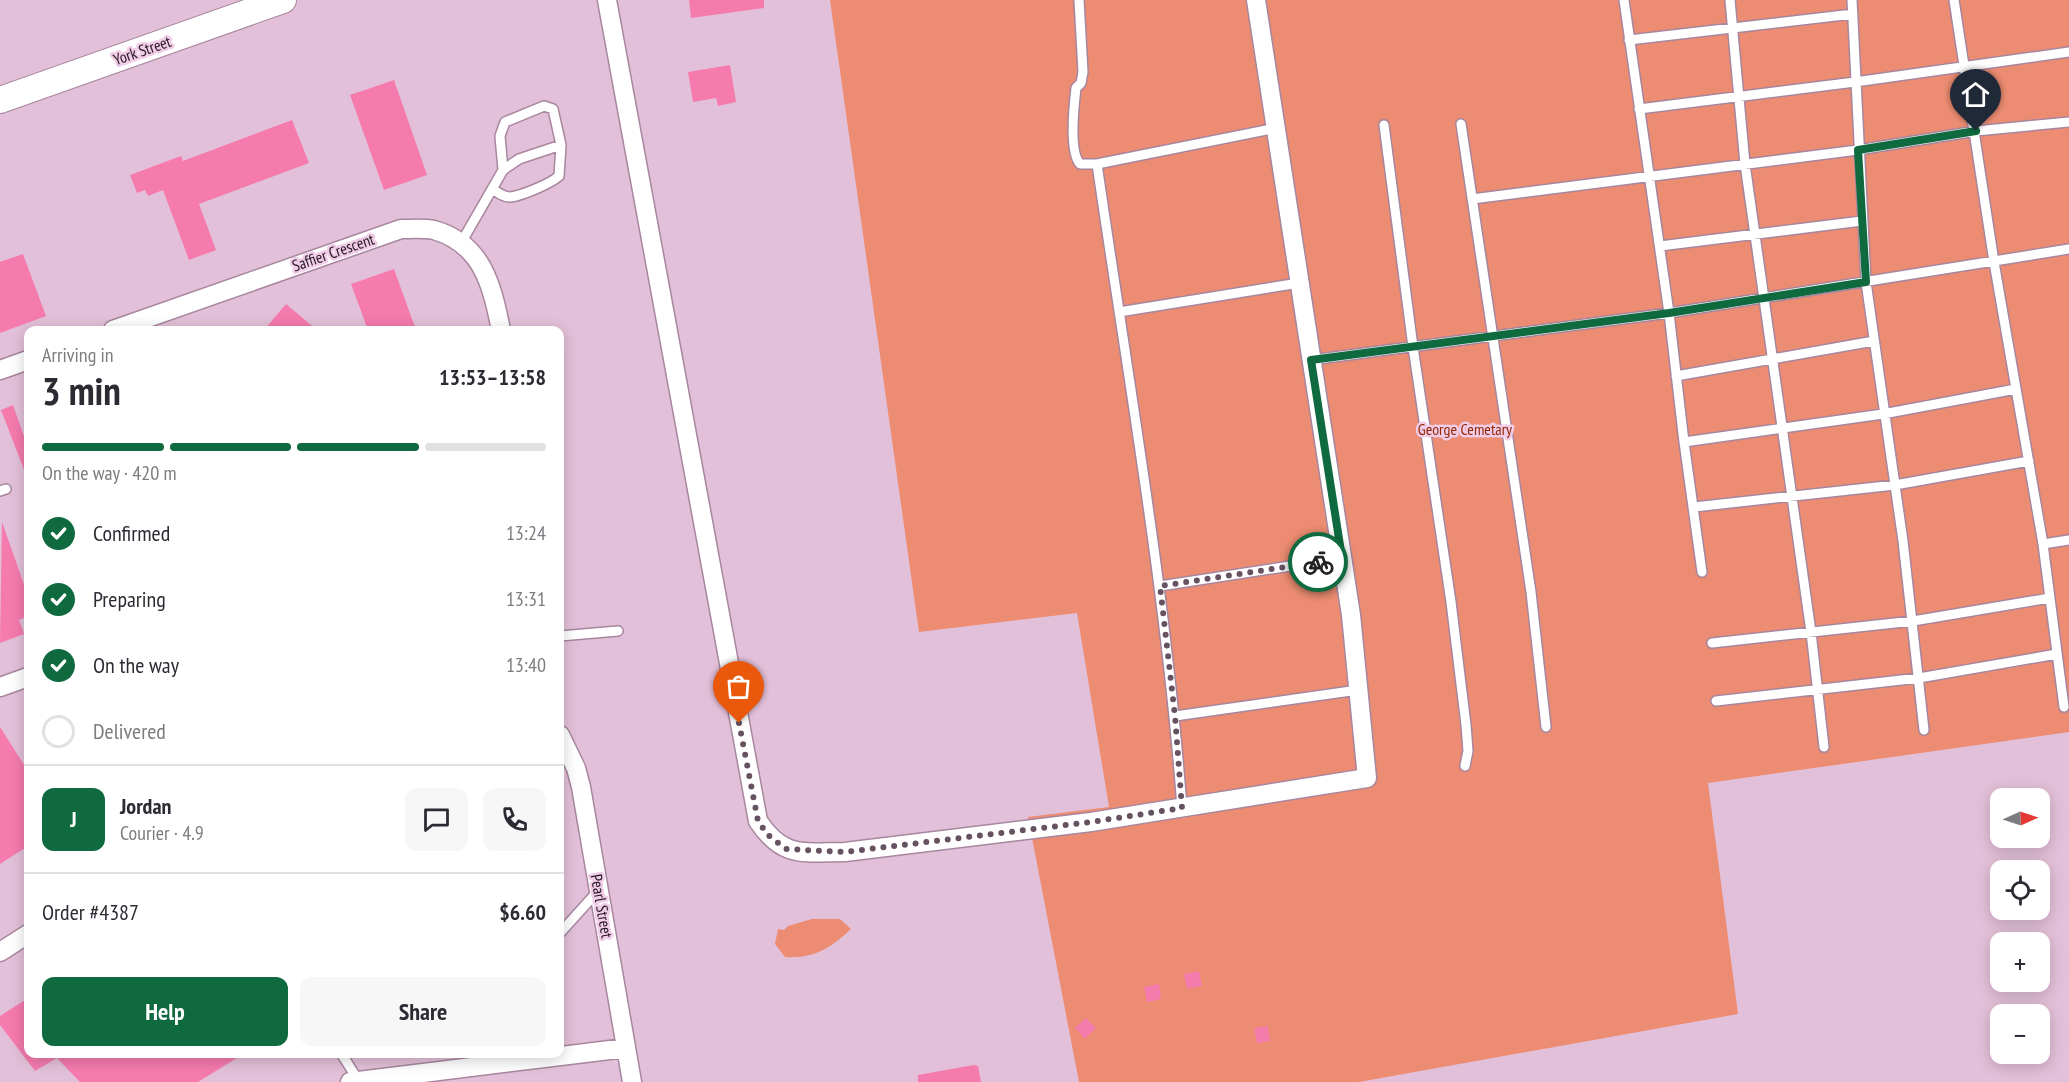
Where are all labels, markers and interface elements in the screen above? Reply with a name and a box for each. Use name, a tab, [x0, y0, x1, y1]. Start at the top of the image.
street label: York Street	[110, 31, 174, 69]
pin	[1950, 69, 2001, 131]
icon: home	[1959, 78, 1992, 111]
street label: Saffier Crescent	[289, 228, 377, 275]
text: Arriving in	[42, 342, 114, 368]
text: 13:53–13:58	[439, 363, 546, 391]
text: 3 min	[42, 365, 121, 416]
park label: George Cemetary	[1418, 419, 1512, 439]
text: On the way · 420 m	[42, 460, 177, 486]
icon: check	[42, 517, 75, 550]
text: Confirmed	[93, 519, 170, 547]
text: 13:24	[506, 520, 546, 546]
courier	[1288, 532, 1348, 592]
icon: bike	[1302, 546, 1335, 579]
icon: check	[42, 583, 75, 616]
text: Preparing	[93, 585, 166, 613]
text: 13:31	[506, 586, 546, 612]
icon: check	[42, 649, 75, 682]
text: On the way	[93, 651, 179, 679]
text: 13:40	[506, 652, 546, 678]
pin	[713, 661, 764, 723]
icon: bag	[722, 670, 755, 703]
text: Delivered	[93, 717, 166, 745]
button: chat	[405, 788, 468, 851]
button: phone	[483, 788, 546, 851]
north arrow	[1990, 788, 2050, 848]
map controls	[1990, 788, 2050, 1064]
text: Jordan	[120, 792, 171, 820]
text: J	[70, 805, 77, 833]
text: Courier · 4.9	[120, 820, 204, 846]
button: locate	[1990, 860, 2050, 920]
street label: Pearl Street	[587, 873, 618, 940]
text: Order #4387	[42, 898, 139, 926]
text: $6.60	[499, 898, 546, 926]
button: +	[1990, 932, 2050, 992]
button: Help	[42, 977, 288, 1046]
button: Share	[300, 977, 546, 1046]
button: −	[1990, 1004, 2050, 1064]

